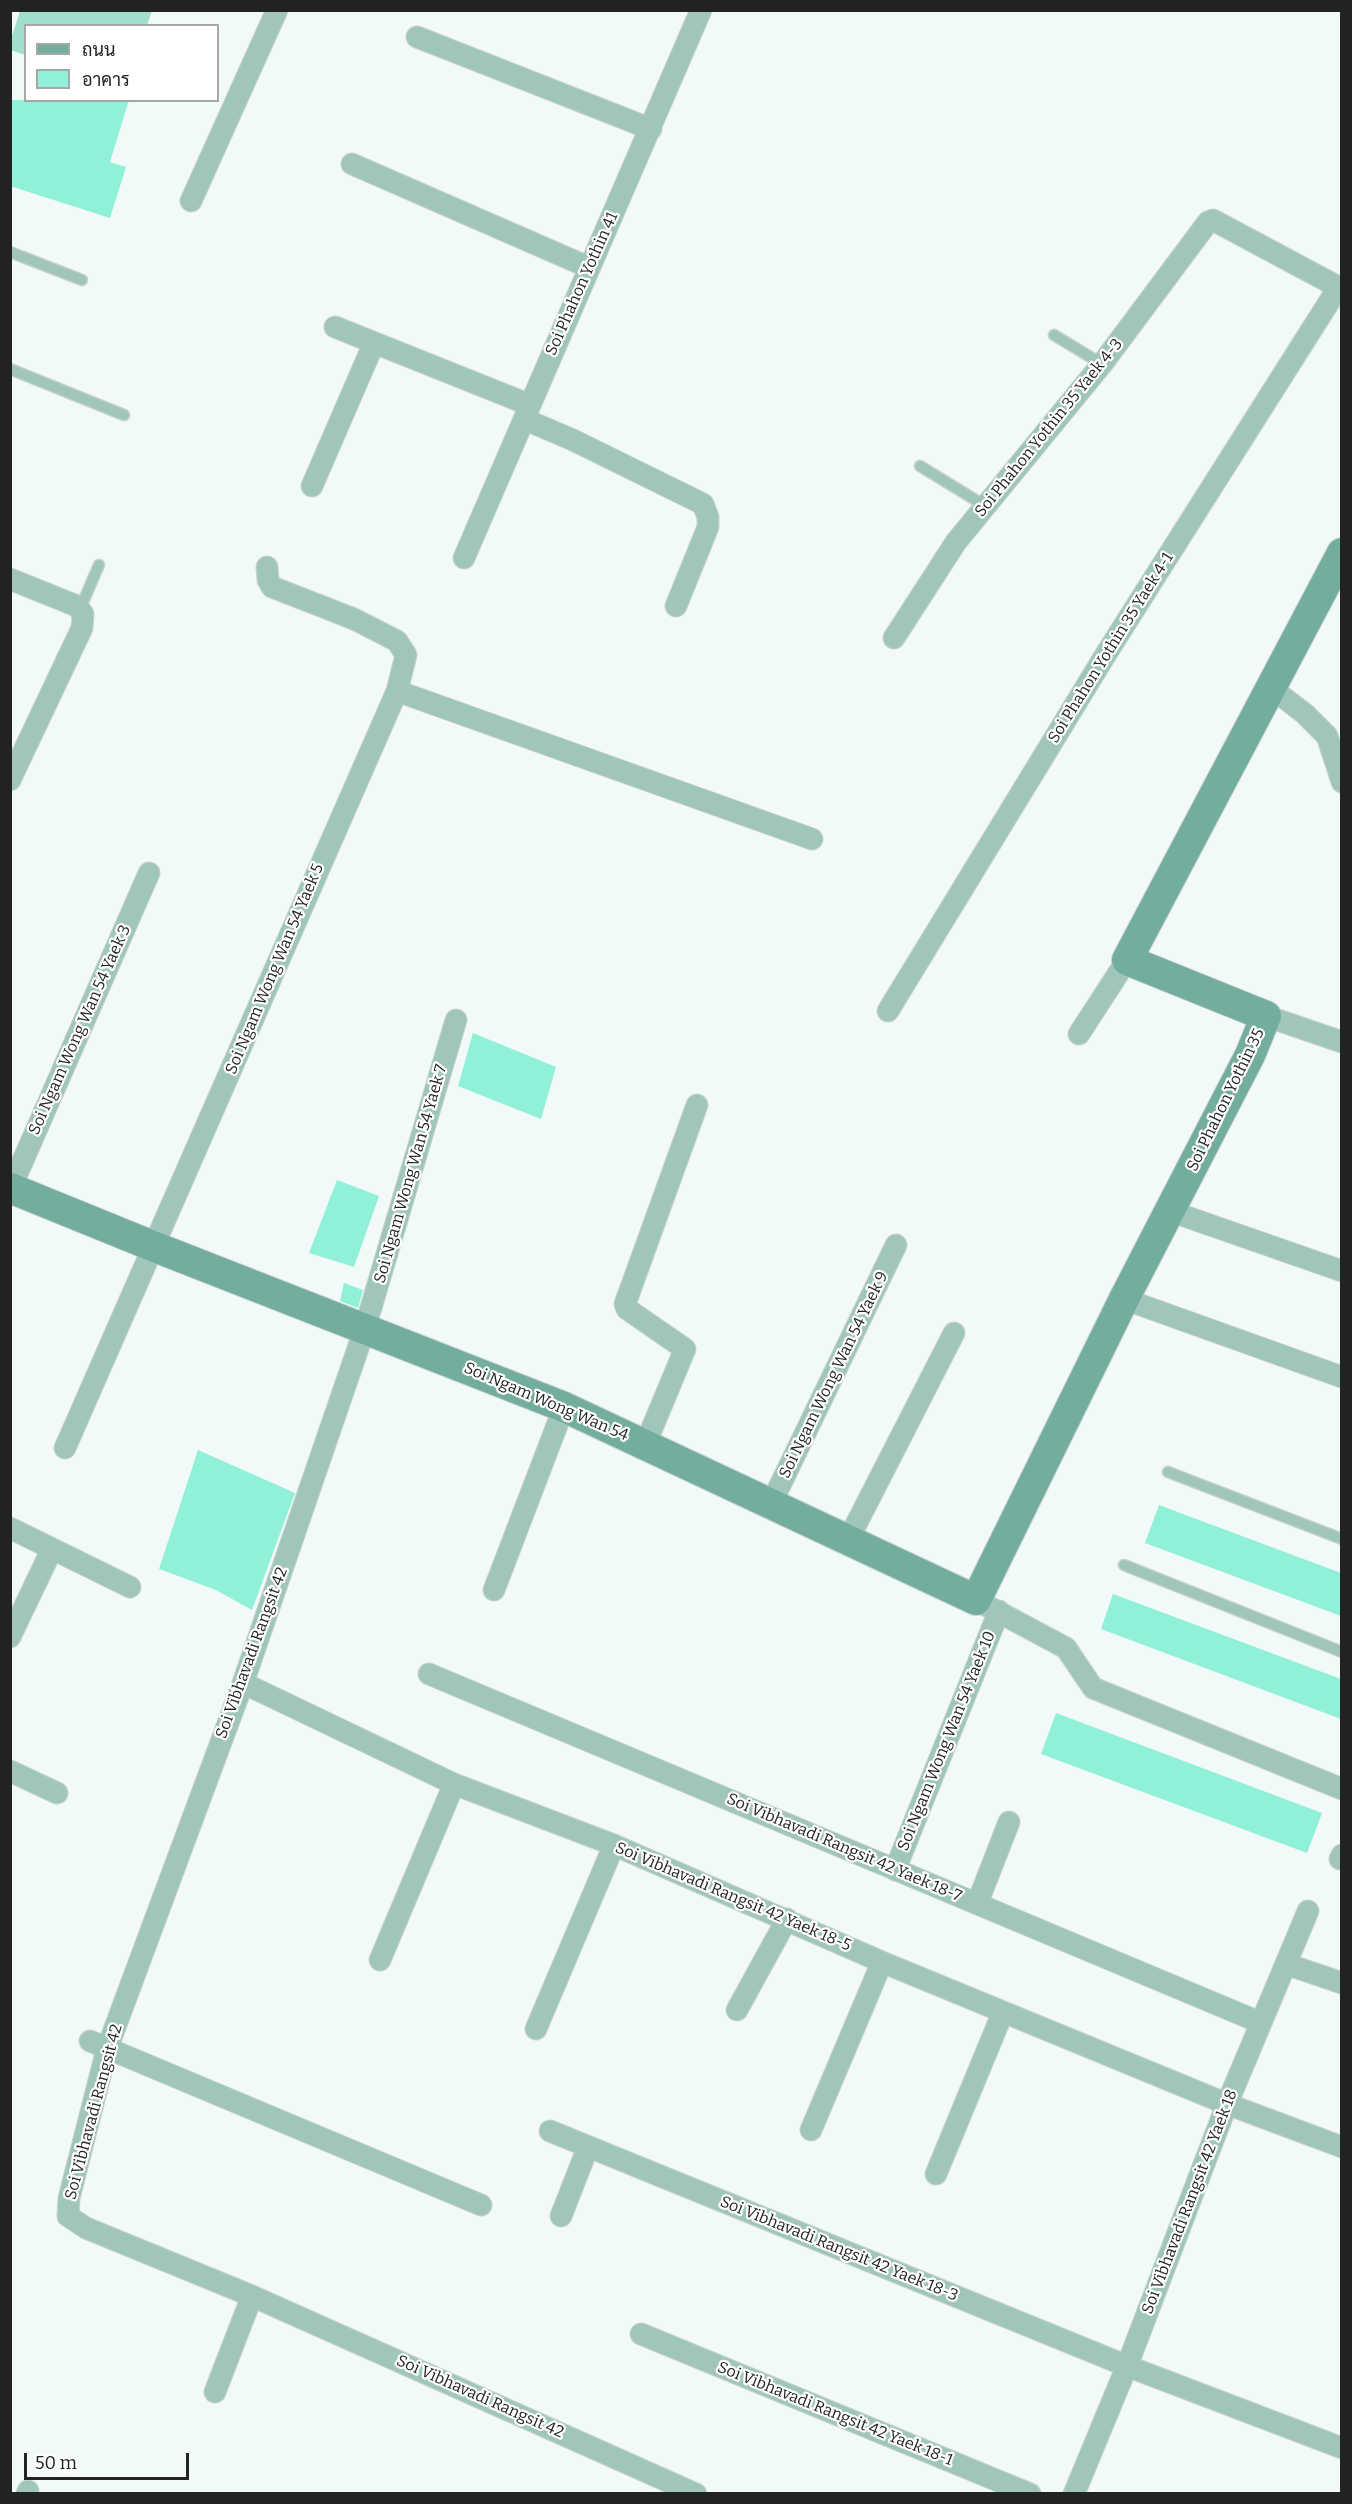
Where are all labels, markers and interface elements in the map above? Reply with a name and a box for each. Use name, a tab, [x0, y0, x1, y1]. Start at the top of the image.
legend	[24, 24, 219, 102]
text: ถนน	[82, 39, 115, 61]
text: อาคาร	[82, 69, 130, 91]
street label: Soi Phahon Yothin 41	[542, 209, 622, 359]
street label: Soi Phahon Yothin 35 Yaek 4-3	[971, 335, 1127, 521]
street label: Soi Phahon Yothin 35 Yaek 4-1	[1044, 549, 1178, 747]
street label: Soi Ngam Wong Wan 54 Yaek 5	[222, 861, 328, 1077]
street label: Soi Ngam Wong Wan 54 Yaek 3	[25, 922, 135, 1138]
street label: Soi Phahon Yothin 35	[1183, 1025, 1269, 1175]
street label: Soi Ngam Wong Wan 54 Yaek 7	[371, 1063, 451, 1285]
street label: Soi Ngam Wong Wan 54 Yaek 9	[775, 1268, 893, 1482]
street label: Soi Ngam Wong Wan 54	[461, 1359, 631, 1445]
street label: Soi Vibhavadi Rangsit 42	[212, 1565, 292, 1741]
street label: Soi Ngam Wong Wan 54 Yaek 10	[894, 1628, 1000, 1854]
street label: Soi Vibhavadi Rangsit 42 Yaek 18-7	[724, 1790, 964, 1906]
street label: Soi Vibhavadi Rangsit 42 Yaek 18-5	[612, 1839, 854, 1955]
street label: Soi Vibhavadi Rangsit 42	[61, 2022, 127, 2202]
street label: Soi Vibhavadi Rangsit 42 Yaek 18	[1138, 2087, 1242, 2317]
street label: Soi Vibhavadi Rangsit 42 Yaek 18-3	[717, 2192, 961, 2306]
street label: Soi Vibhavadi Rangsit 42	[393, 2351, 567, 2443]
street label: Soi Vibhavadi Rangsit 42 Yaek 18-1	[715, 2358, 955, 2470]
scale bar	[27, 2441, 192, 2479]
text: 50 m	[35, 2452, 77, 2474]

